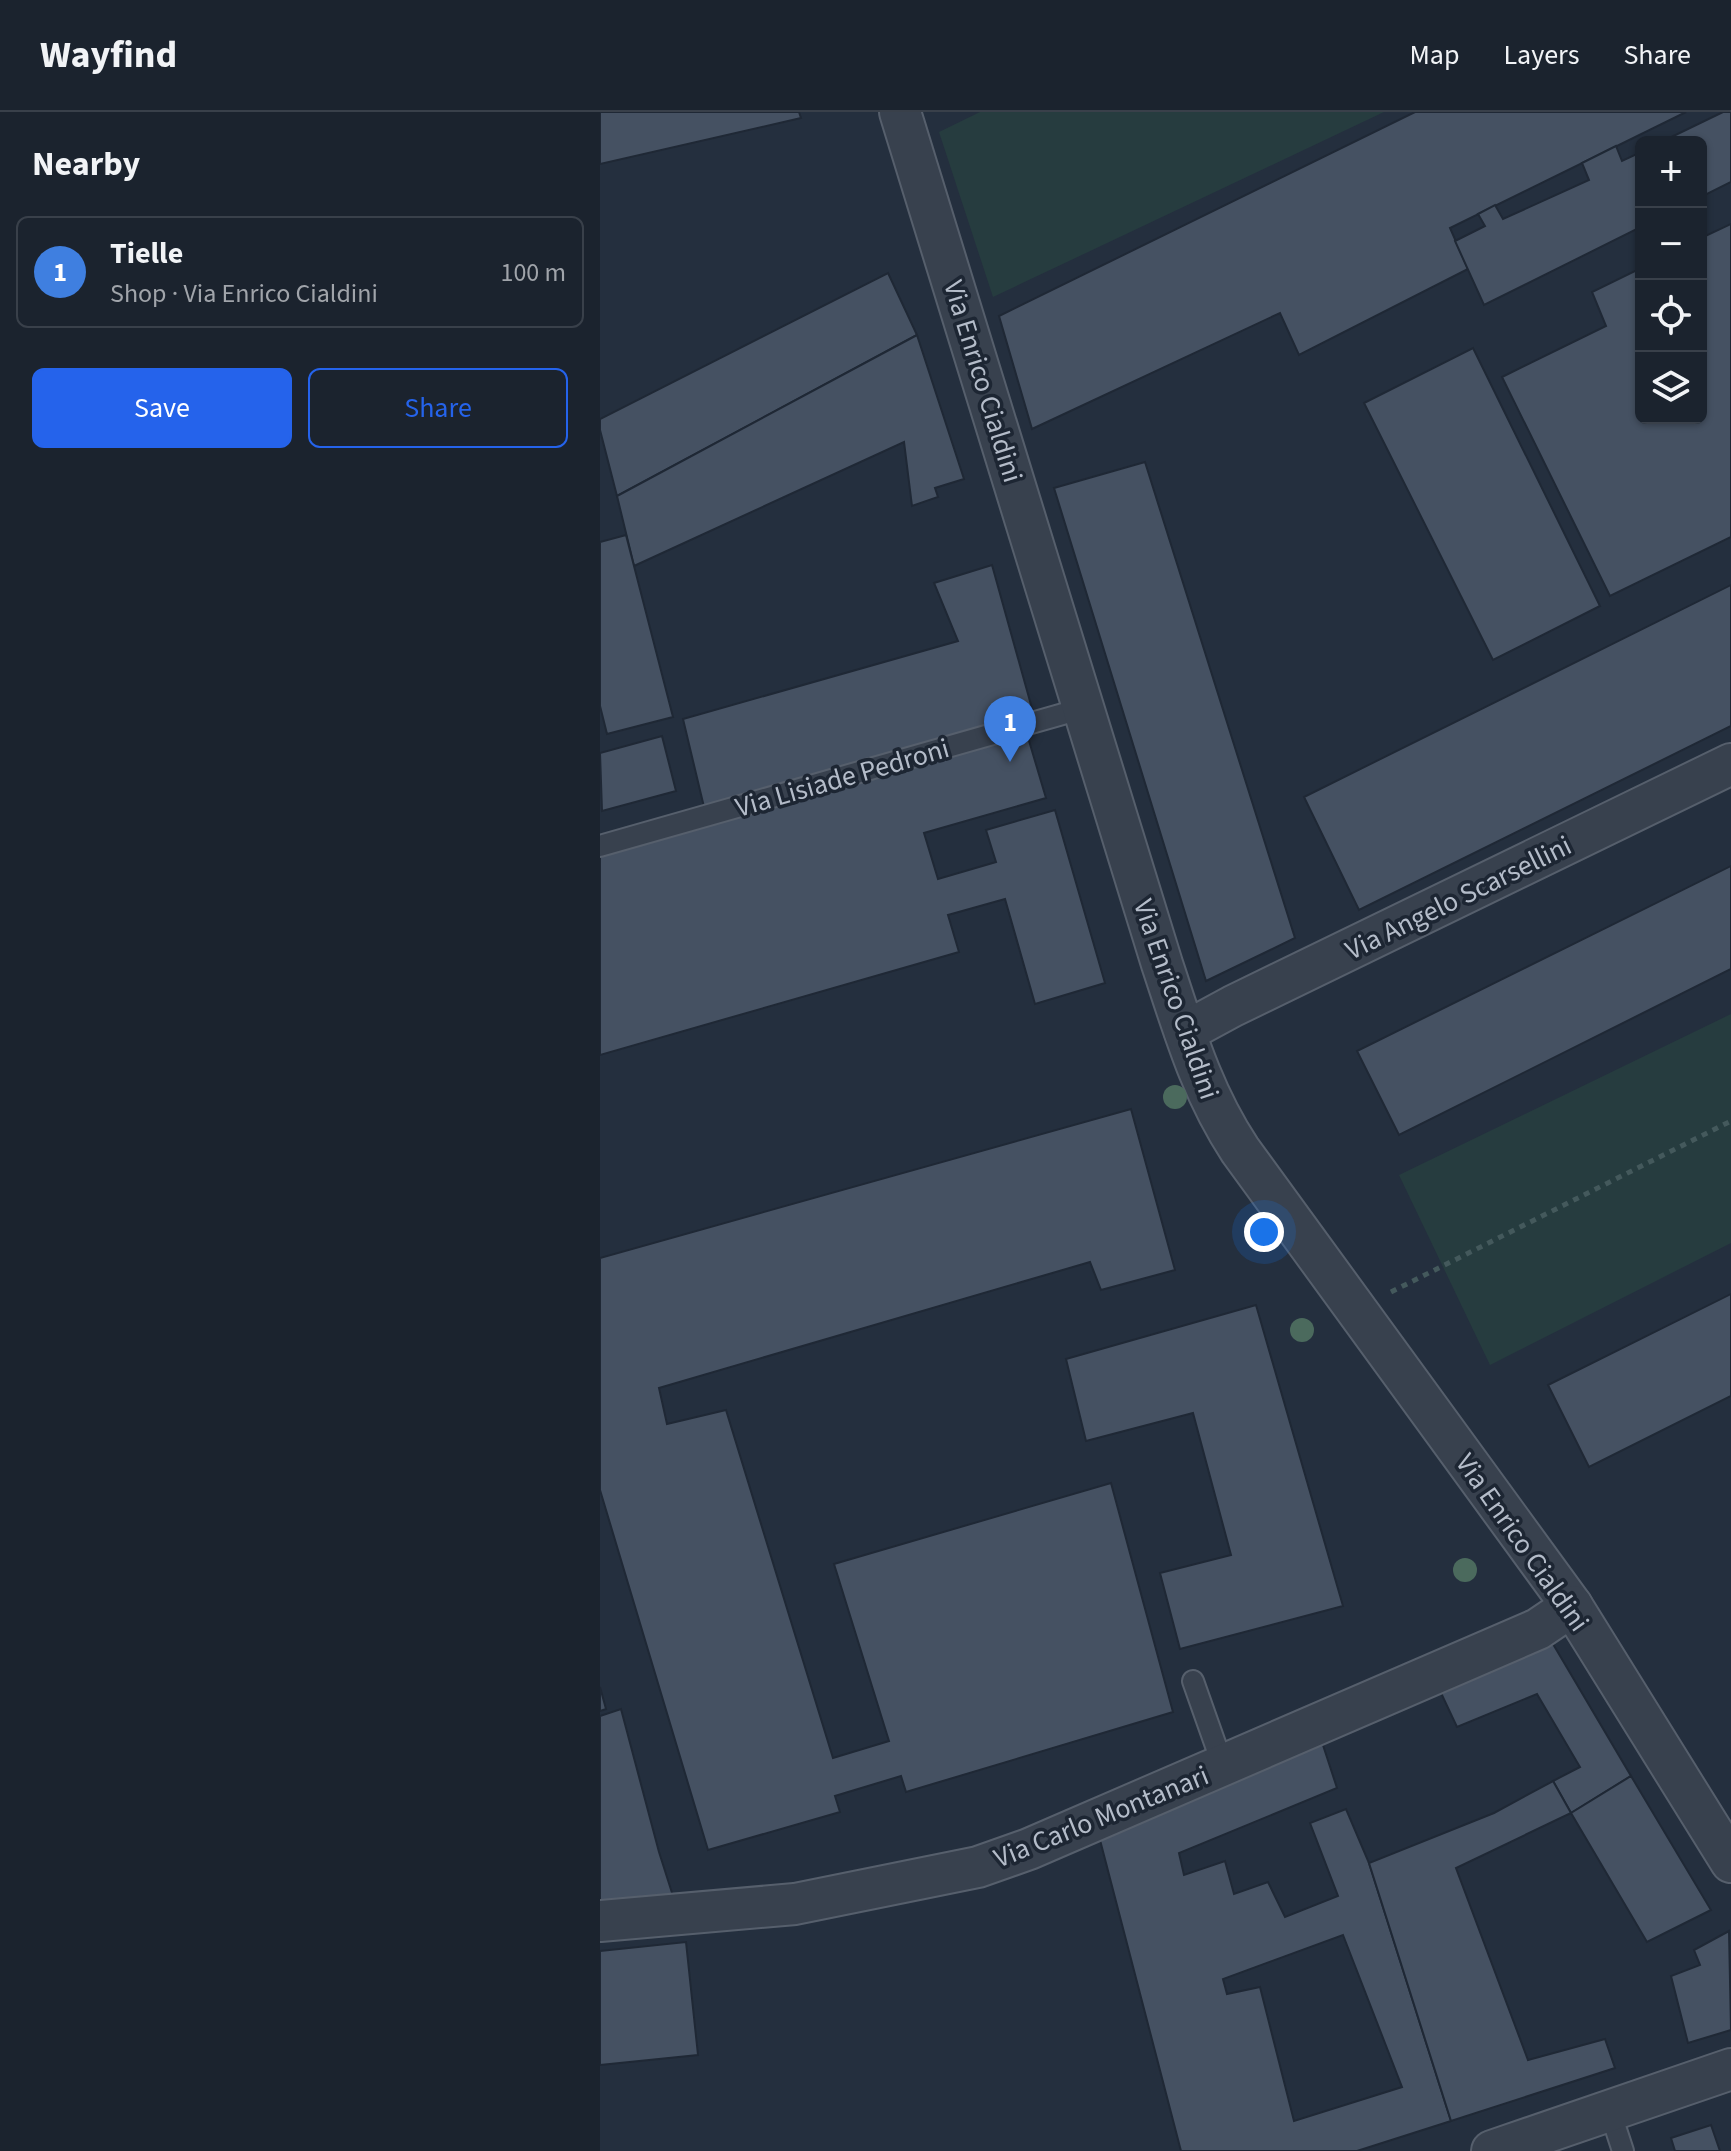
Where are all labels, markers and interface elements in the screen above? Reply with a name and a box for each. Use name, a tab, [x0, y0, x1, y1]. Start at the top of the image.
text: Wayfind	[40, 28, 177, 82]
text: Map	[1409, 35, 1459, 75]
text: Layers	[1503, 35, 1579, 75]
text: Share	[1623, 35, 1691, 75]
map controls	[1635, 136, 1707, 424]
button: +	[1635, 136, 1707, 208]
text: Nearby	[32, 140, 140, 189]
button: −	[1635, 208, 1707, 280]
text: Tielle	[110, 232, 183, 275]
text: 1	[53, 254, 67, 291]
text: 100 m	[500, 254, 566, 291]
text: Shop · Via Enrico Cialdini	[110, 275, 378, 312]
street label: Via Enrico Cialdini	[933, 275, 1033, 487]
button: locate	[1635, 280, 1707, 352]
button: layers	[1635, 352, 1707, 424]
button: Save	[32, 368, 292, 448]
button: Share	[308, 368, 568, 448]
pin: 1	[984, 696, 1036, 762]
street label: Via Lisiade Pedroni	[731, 728, 954, 828]
street label: Via Angelo Scarsellini	[1339, 826, 1578, 970]
street label: Via Enrico Cialdini	[1123, 894, 1229, 1105]
your location	[1244, 1212, 1284, 1252]
street label: Via Enrico Cialdini	[1446, 1445, 1599, 1640]
street label: Via Carlo Montanari	[988, 1756, 1215, 1878]

